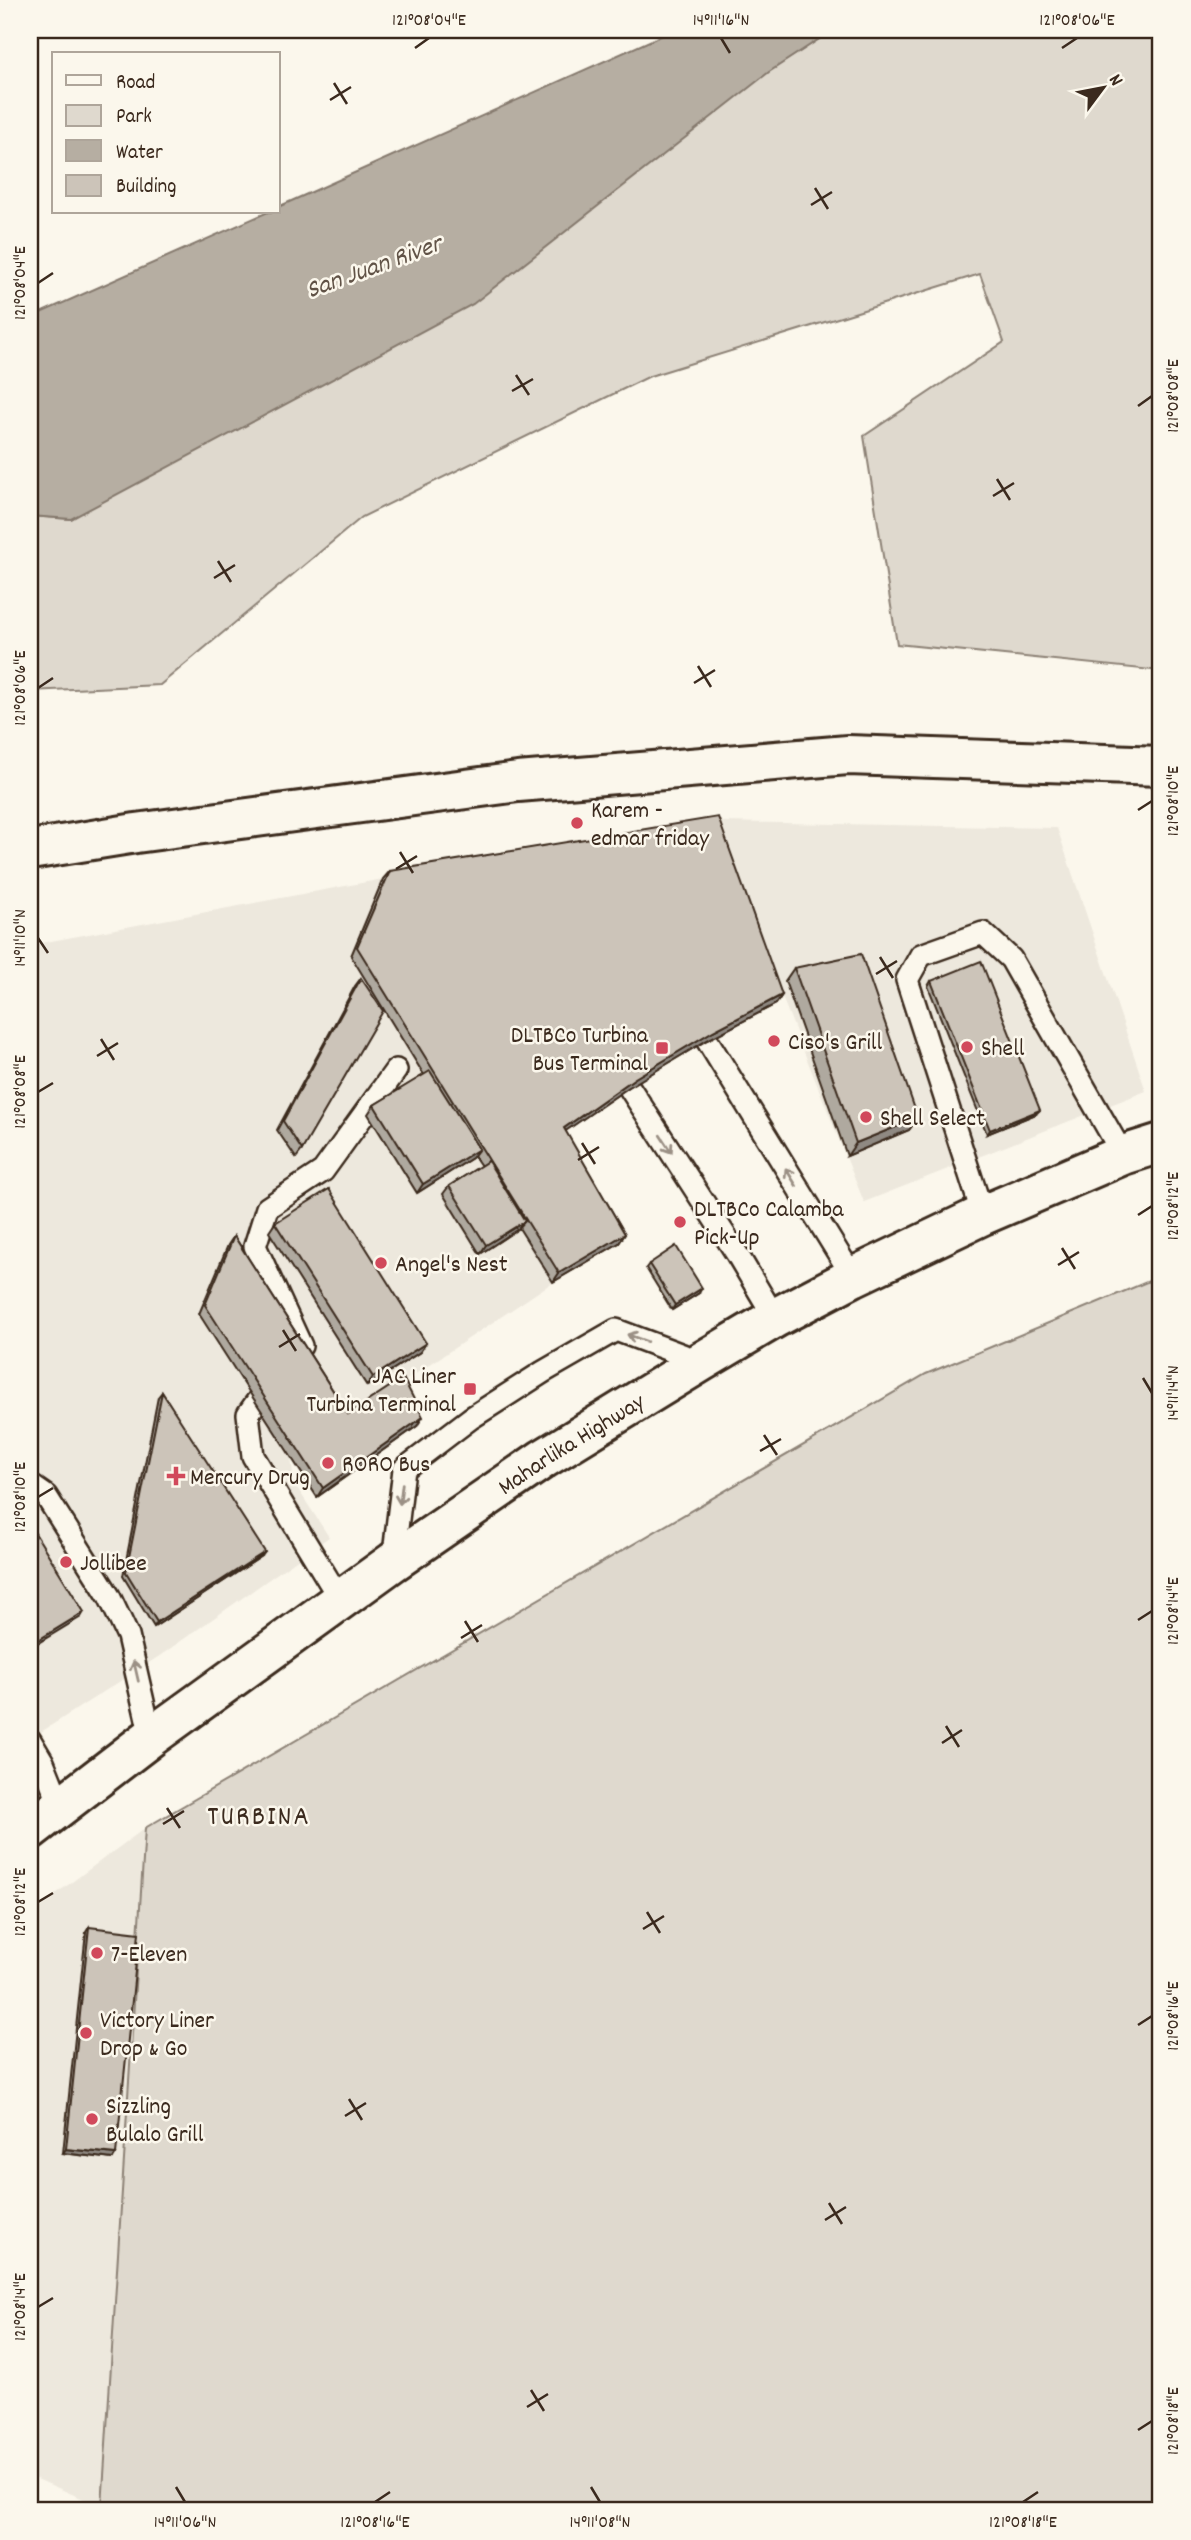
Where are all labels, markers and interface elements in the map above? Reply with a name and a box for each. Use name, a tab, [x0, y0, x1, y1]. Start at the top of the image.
text: 121°08'04"E	[392, 9, 466, 34]
text: 14°11'16"N	[693, 9, 749, 34]
text: 121°08'06"E	[1039, 9, 1115, 34]
legend	[52, 52, 280, 214]
north arrow	[1068, 52, 1138, 122]
text: Road	[116, 69, 155, 99]
text: N	[1101, 70, 1128, 92]
text: Park	[116, 103, 152, 133]
text: Water	[116, 139, 163, 169]
text: Building	[116, 173, 176, 203]
water label: San Juan River	[301, 226, 450, 310]
text: 121°08'04"E	[9, 246, 34, 320]
text: 121°08'08"E	[1162, 359, 1187, 433]
text: 121°08'06"E	[9, 650, 34, 726]
text: 121°08'10"E	[1162, 766, 1187, 836]
place label: Karem - edmar friday	[591, 795, 710, 857]
marker: Karem - edmar friday	[569, 815, 585, 831]
text: 14°11'10"N	[9, 909, 34, 967]
place label: DLTBCo Turbina Bus Terminal	[511, 1020, 649, 1082]
place label: Ciso's Grill	[788, 1027, 882, 1061]
marker: Ciso's Grill	[766, 1033, 782, 1049]
place label: Shell	[981, 1033, 1025, 1067]
marker: Shell	[959, 1039, 975, 1055]
marker: DLTBCo Turbina Bus Terminal	[654, 1040, 670, 1056]
text: 121°08'08"E	[9, 1055, 34, 1129]
place label: Shell Select	[880, 1103, 985, 1137]
marker: Shell Select	[858, 1109, 874, 1125]
one-way arrow	[659, 1134, 674, 1153]
one-way arrow	[784, 1168, 798, 1188]
text: 121°08'12"E	[1162, 1172, 1187, 1240]
place label: DLTBCo Calamba Pick-Up	[694, 1194, 844, 1256]
marker: DLTBCo Calamba Pick-Up	[672, 1214, 688, 1230]
place label: Angel's Nest	[395, 1249, 508, 1283]
marker: Angel's Nest	[373, 1255, 389, 1271]
one-way arrow	[626, 1331, 648, 1343]
place label: JAC Liner Turbina Terminal	[307, 1361, 456, 1423]
text: 14°11'14"N	[1162, 1365, 1187, 1421]
marker: JAC Liner Turbina Terminal	[462, 1381, 478, 1397]
street label: Maharlika Highway	[492, 1386, 653, 1505]
place label: RORO Bus	[342, 1449, 430, 1483]
marker: RORO Bus	[320, 1455, 336, 1471]
text: 121°08'10"E	[9, 1462, 34, 1532]
place label: Mercury Drug	[190, 1462, 310, 1496]
marker: Mercury Drug	[168, 1468, 184, 1484]
one-way arrow	[395, 1483, 408, 1505]
place label: Jollibee	[80, 1548, 147, 1582]
marker: Jollibee	[58, 1554, 74, 1570]
text: 121°08'14"E	[1162, 1577, 1187, 1645]
one-way arrow	[129, 1660, 142, 1683]
district label: TURBINA	[207, 1799, 311, 1839]
text: 121°08'12"E	[9, 1868, 34, 1936]
place label: 7-Eleven	[111, 1939, 187, 1973]
marker: 7-Eleven	[89, 1945, 105, 1961]
text: 121°08'16"E	[1162, 1981, 1187, 2051]
place label: Victory Liner Drop & Go	[100, 2005, 214, 2067]
marker: Victory Liner Drop & Go	[78, 2025, 94, 2041]
place label: Sizzling Bulalo Grill	[106, 2091, 204, 2153]
marker: Sizzling Bulalo Grill	[84, 2111, 100, 2127]
text: 121°08'14"E	[9, 2273, 34, 2341]
text: 121°08'18"E	[1162, 2387, 1187, 2455]
text: 14°11'06"N	[154, 2511, 216, 2536]
text: 121°08'16"E	[340, 2511, 410, 2536]
text: 14°11'08"N	[570, 2511, 630, 2536]
text: 121°08'18"E	[989, 2511, 1057, 2536]

